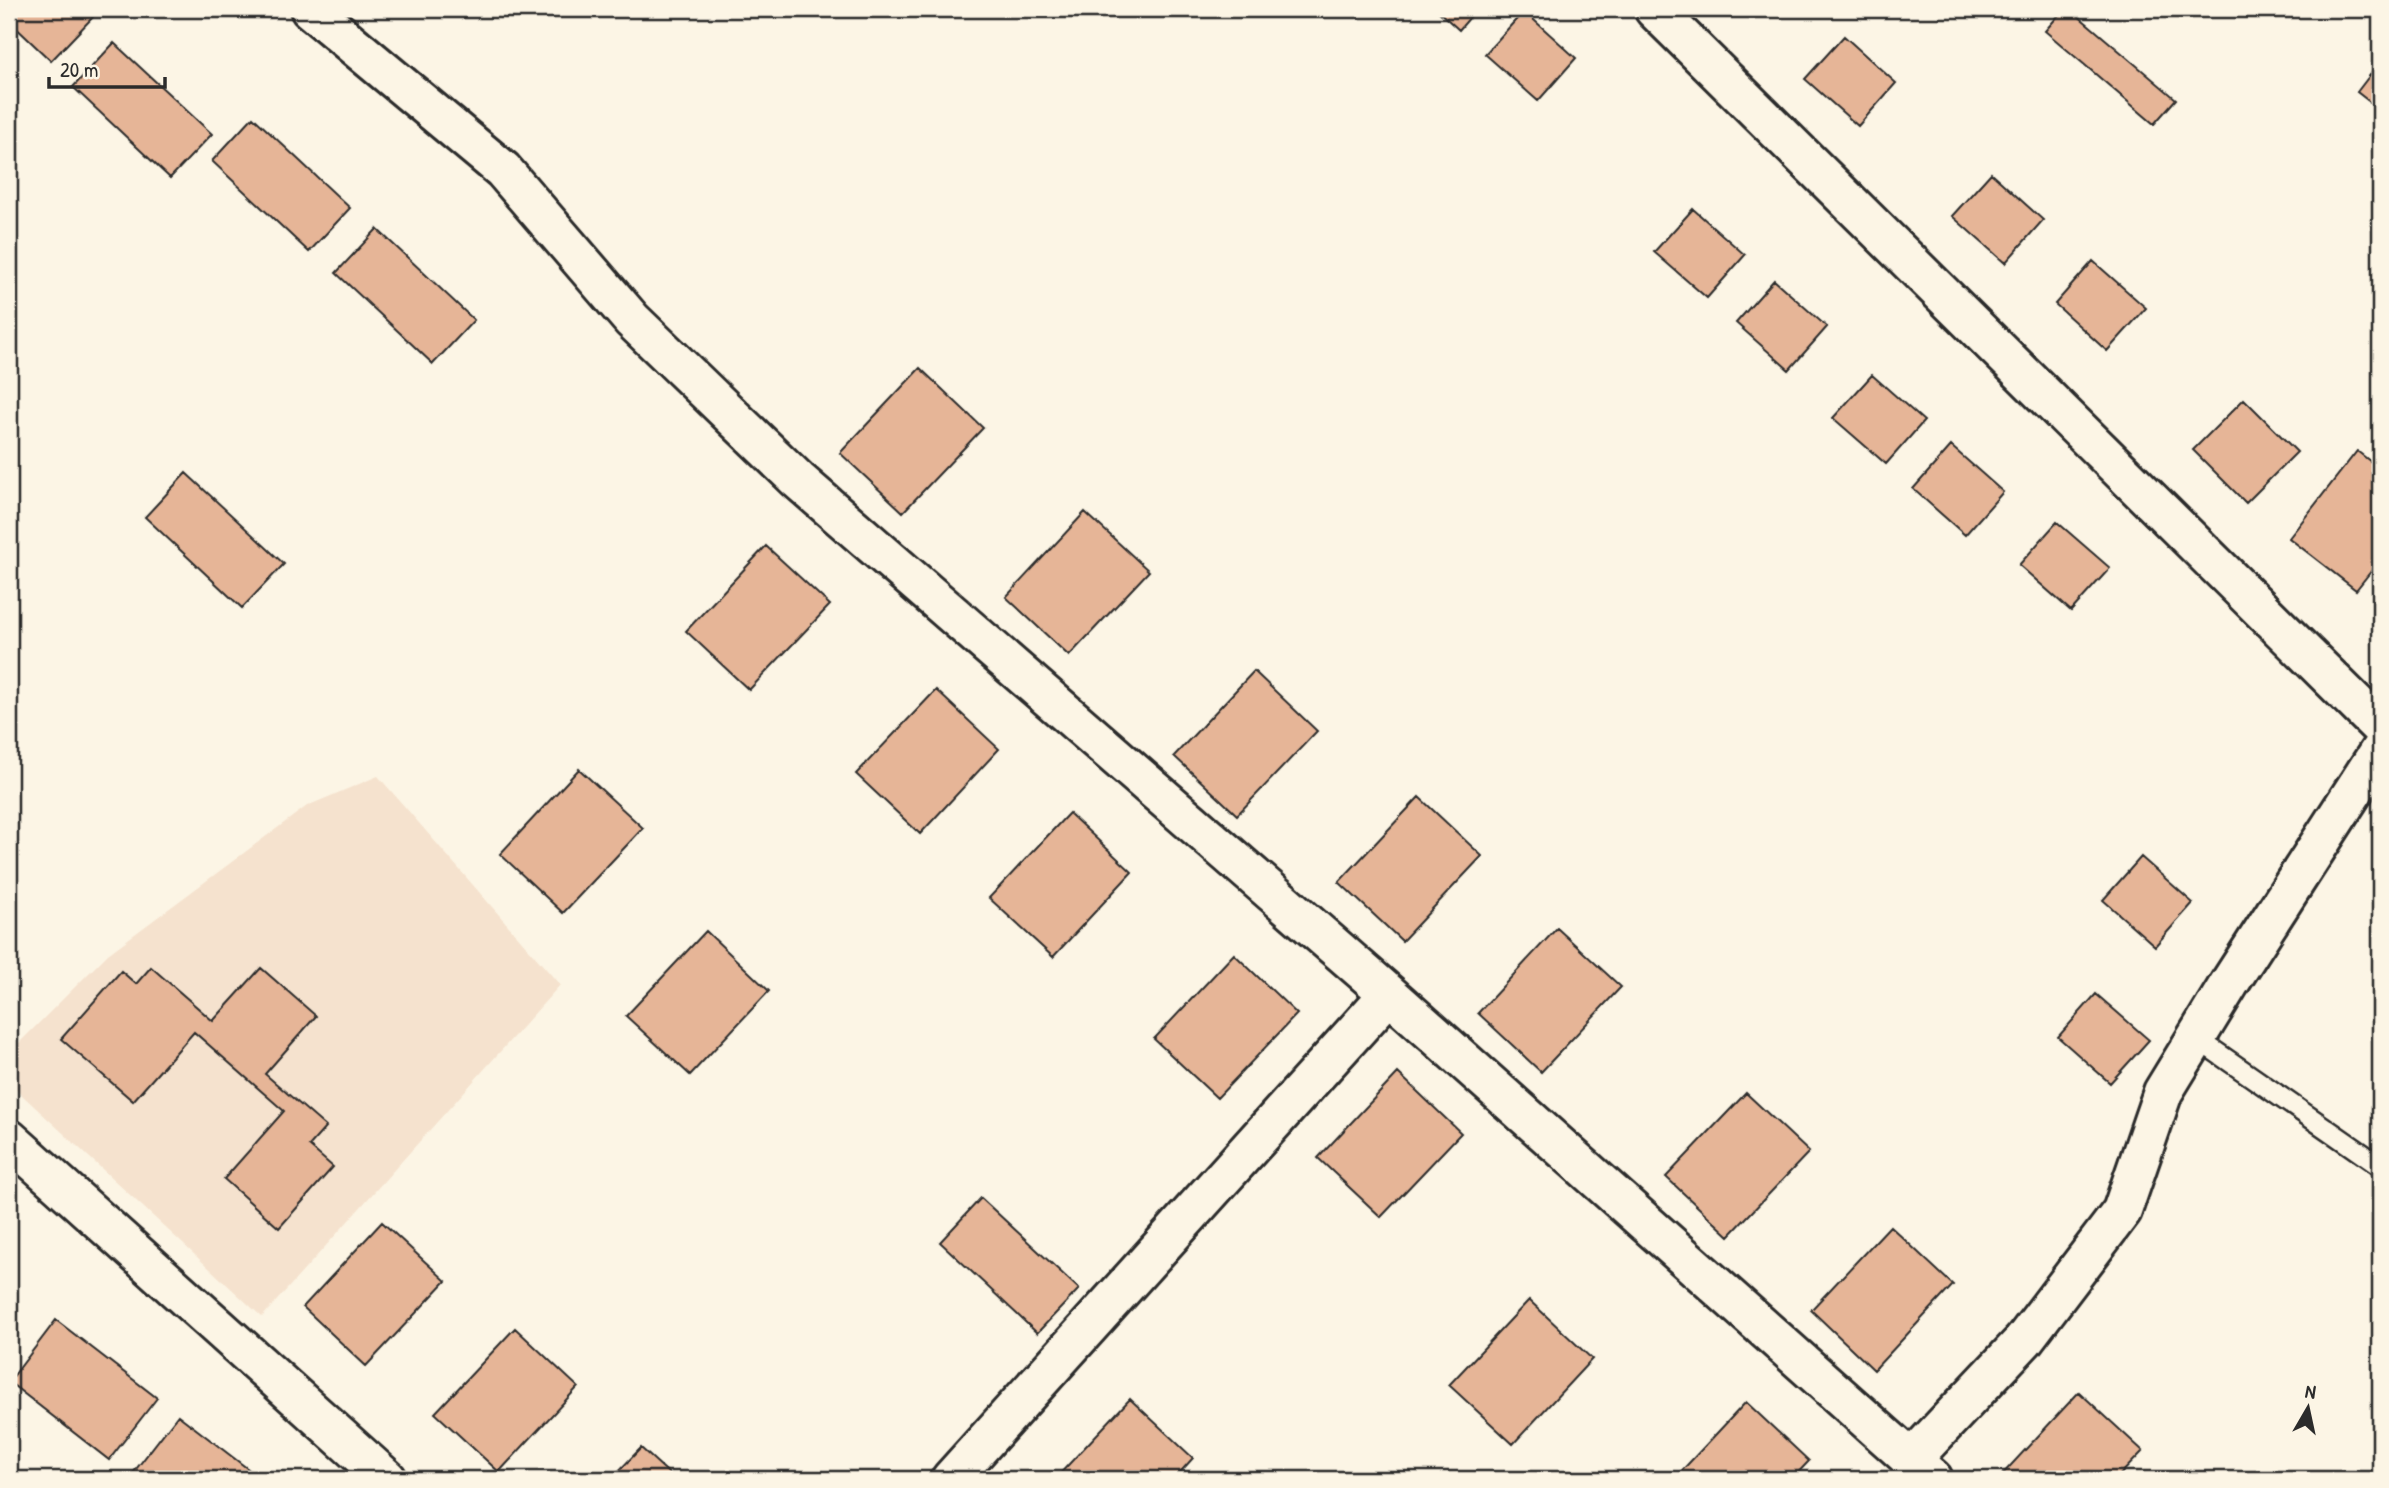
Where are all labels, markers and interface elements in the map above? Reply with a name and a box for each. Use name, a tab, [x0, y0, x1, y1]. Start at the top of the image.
scale bar	[49, 46, 164, 90]
text: 20 m	[60, 55, 98, 84]
north arrow	[2274, 1372, 2344, 1442]
text: N	[2304, 1378, 2318, 1405]

